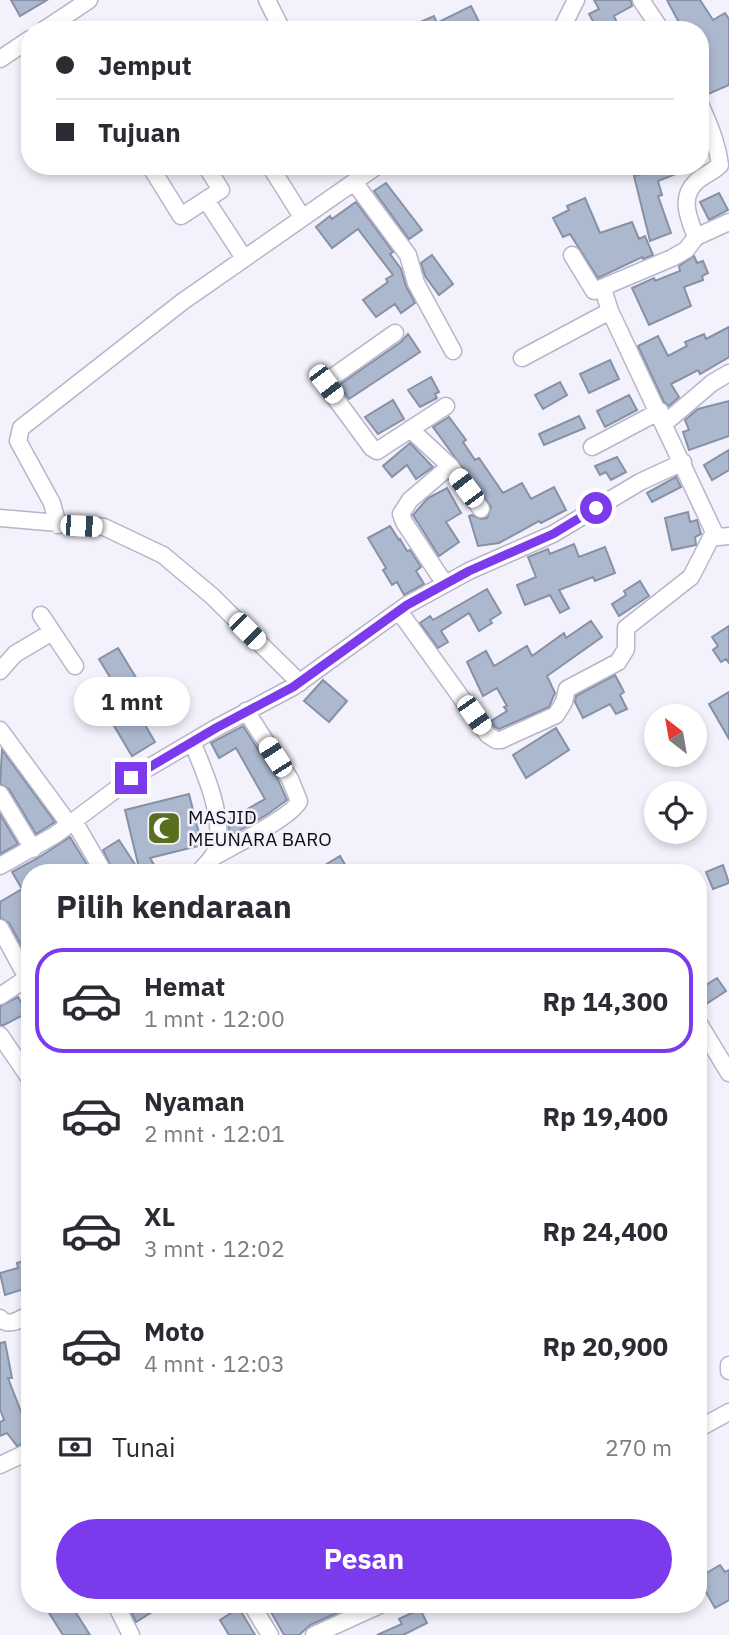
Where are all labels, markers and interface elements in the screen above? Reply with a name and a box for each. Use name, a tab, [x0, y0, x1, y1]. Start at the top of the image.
text: Jemput	[98, 48, 192, 82]
text: Tujuan	[98, 115, 181, 149]
car	[305, 361, 348, 407]
car	[445, 465, 488, 511]
route start	[580, 492, 612, 524]
car	[60, 514, 103, 538]
car	[225, 609, 270, 653]
callout: 1 mnt	[73, 676, 189, 726]
text: 1 mnt	[101, 686, 163, 716]
car	[454, 692, 495, 738]
north arrow	[644, 704, 707, 766]
map controls	[644, 704, 707, 844]
car	[255, 734, 296, 780]
route end	[115, 762, 147, 794]
button: locate	[644, 781, 707, 844]
place label: MASJID MEUNARA BARO	[188, 805, 332, 851]
mosque icon: MASJID MEUNARA BARO	[145, 809, 183, 847]
text: Pilih kendaraan	[56, 885, 292, 927]
icon: car	[60, 969, 123, 1032]
text: Hemat	[144, 969, 225, 1003]
text: Rp 14,300	[542, 984, 668, 1018]
text: 1 mnt · 12:00	[144, 1003, 285, 1033]
icon: car	[60, 1084, 123, 1147]
text: Nyaman	[144, 1084, 245, 1118]
text: Rp 19,400	[542, 1099, 668, 1133]
text: 2 mnt · 12:01	[144, 1118, 285, 1148]
icon: car	[60, 1199, 123, 1262]
text: XL	[144, 1199, 175, 1233]
text: Rp 24,400	[542, 1214, 668, 1248]
text: 3 mnt · 12:02	[144, 1233, 285, 1263]
icon: car	[60, 1314, 123, 1377]
text: Moto	[144, 1314, 204, 1348]
text: Rp 20,900	[542, 1329, 668, 1363]
text: 4 mnt · 12:03	[144, 1348, 285, 1378]
icon: cash	[56, 1428, 94, 1466]
text: Tunai	[112, 1430, 176, 1464]
text: 270 m	[605, 1432, 672, 1462]
button: Pesan	[56, 1519, 672, 1599]

